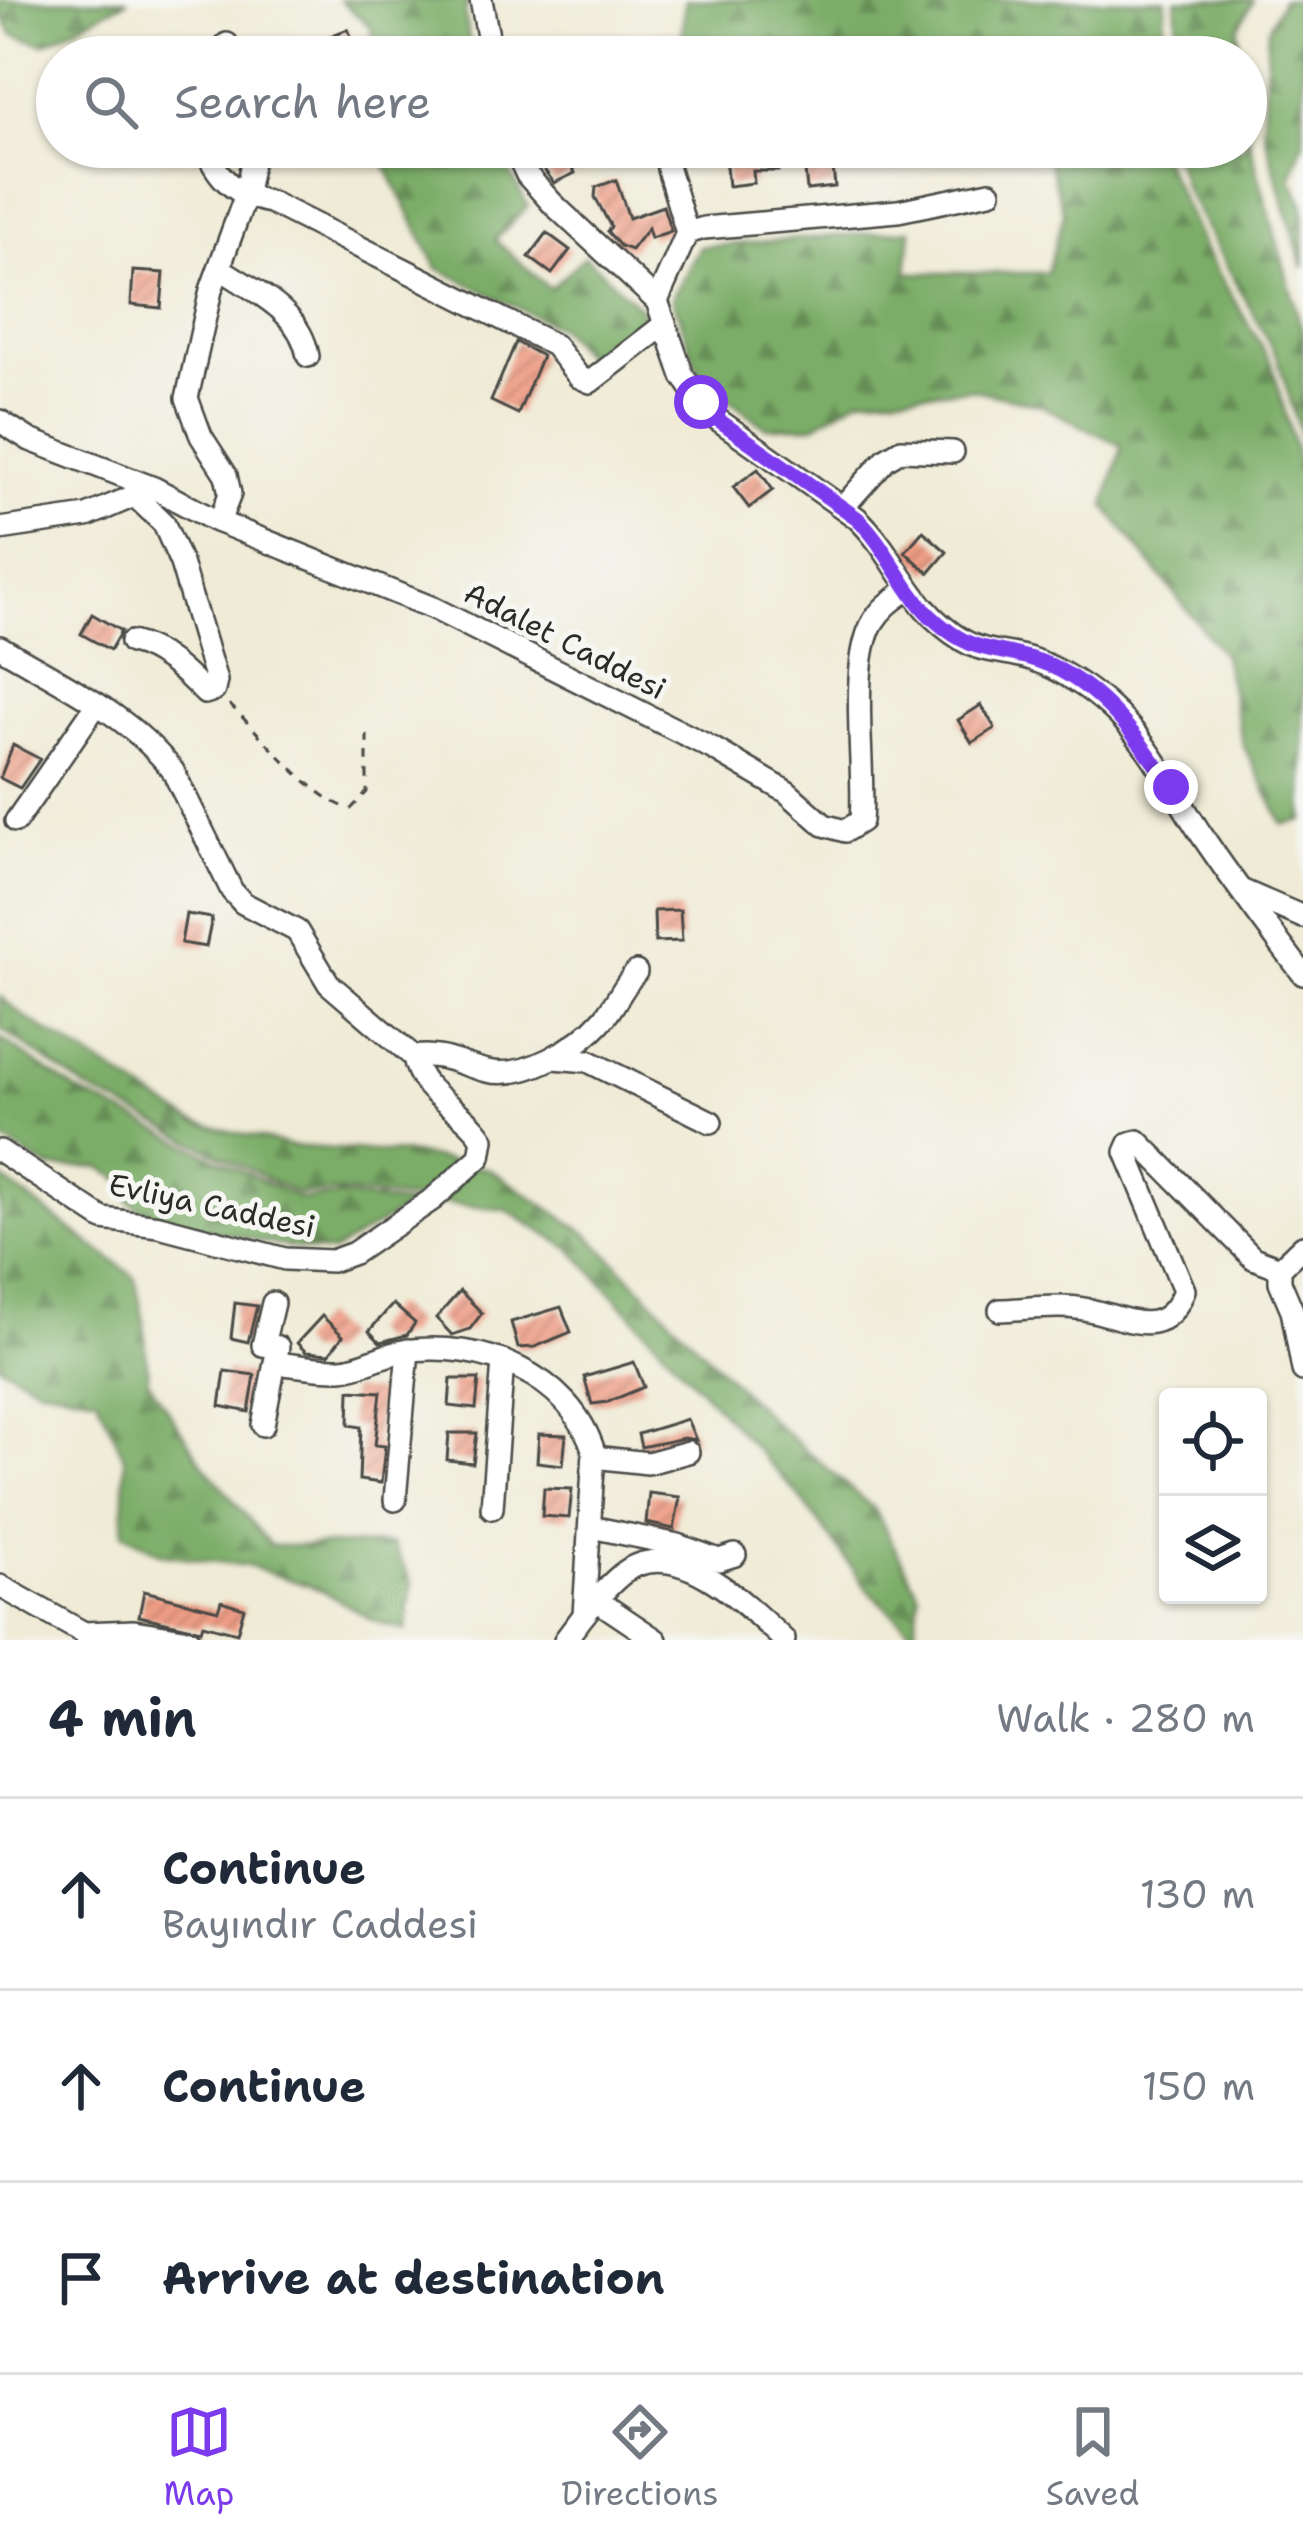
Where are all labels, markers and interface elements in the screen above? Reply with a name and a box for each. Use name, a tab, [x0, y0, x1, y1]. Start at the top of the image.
search box	[36, 36, 1267, 168]
icon: search	[78, 69, 144, 135]
text: Search here	[174, 72, 431, 132]
route start	[674, 375, 728, 429]
street label: Adalet Caddesi	[457, 572, 673, 709]
route end	[1144, 760, 1198, 814]
street label: Evliya Caddesi	[105, 1164, 319, 1247]
map controls	[1159, 1388, 1267, 1604]
button: locate	[1159, 1388, 1267, 1496]
button: layers	[1159, 1496, 1267, 1604]
text: 4 min	[48, 1684, 197, 1752]
text: Walk · 280 m	[996, 1692, 1255, 1744]
text: Continue	[162, 1838, 366, 1898]
icon: ahead	[48, 1861, 114, 1927]
text: 130 m	[1140, 1868, 1255, 1920]
text: Bayındır Caddesi	[162, 1898, 478, 1950]
icon: ahead	[48, 2053, 114, 2119]
text: Continue	[162, 2056, 366, 2116]
text: 150 m	[1142, 2060, 1255, 2112]
icon: arrive	[48, 2245, 114, 2311]
text: Arrive at destination	[162, 2248, 665, 2308]
tab: Map	[164, 2399, 234, 2516]
tab: Directions	[561, 2399, 719, 2516]
tab: Saved	[1046, 2399, 1139, 2516]

